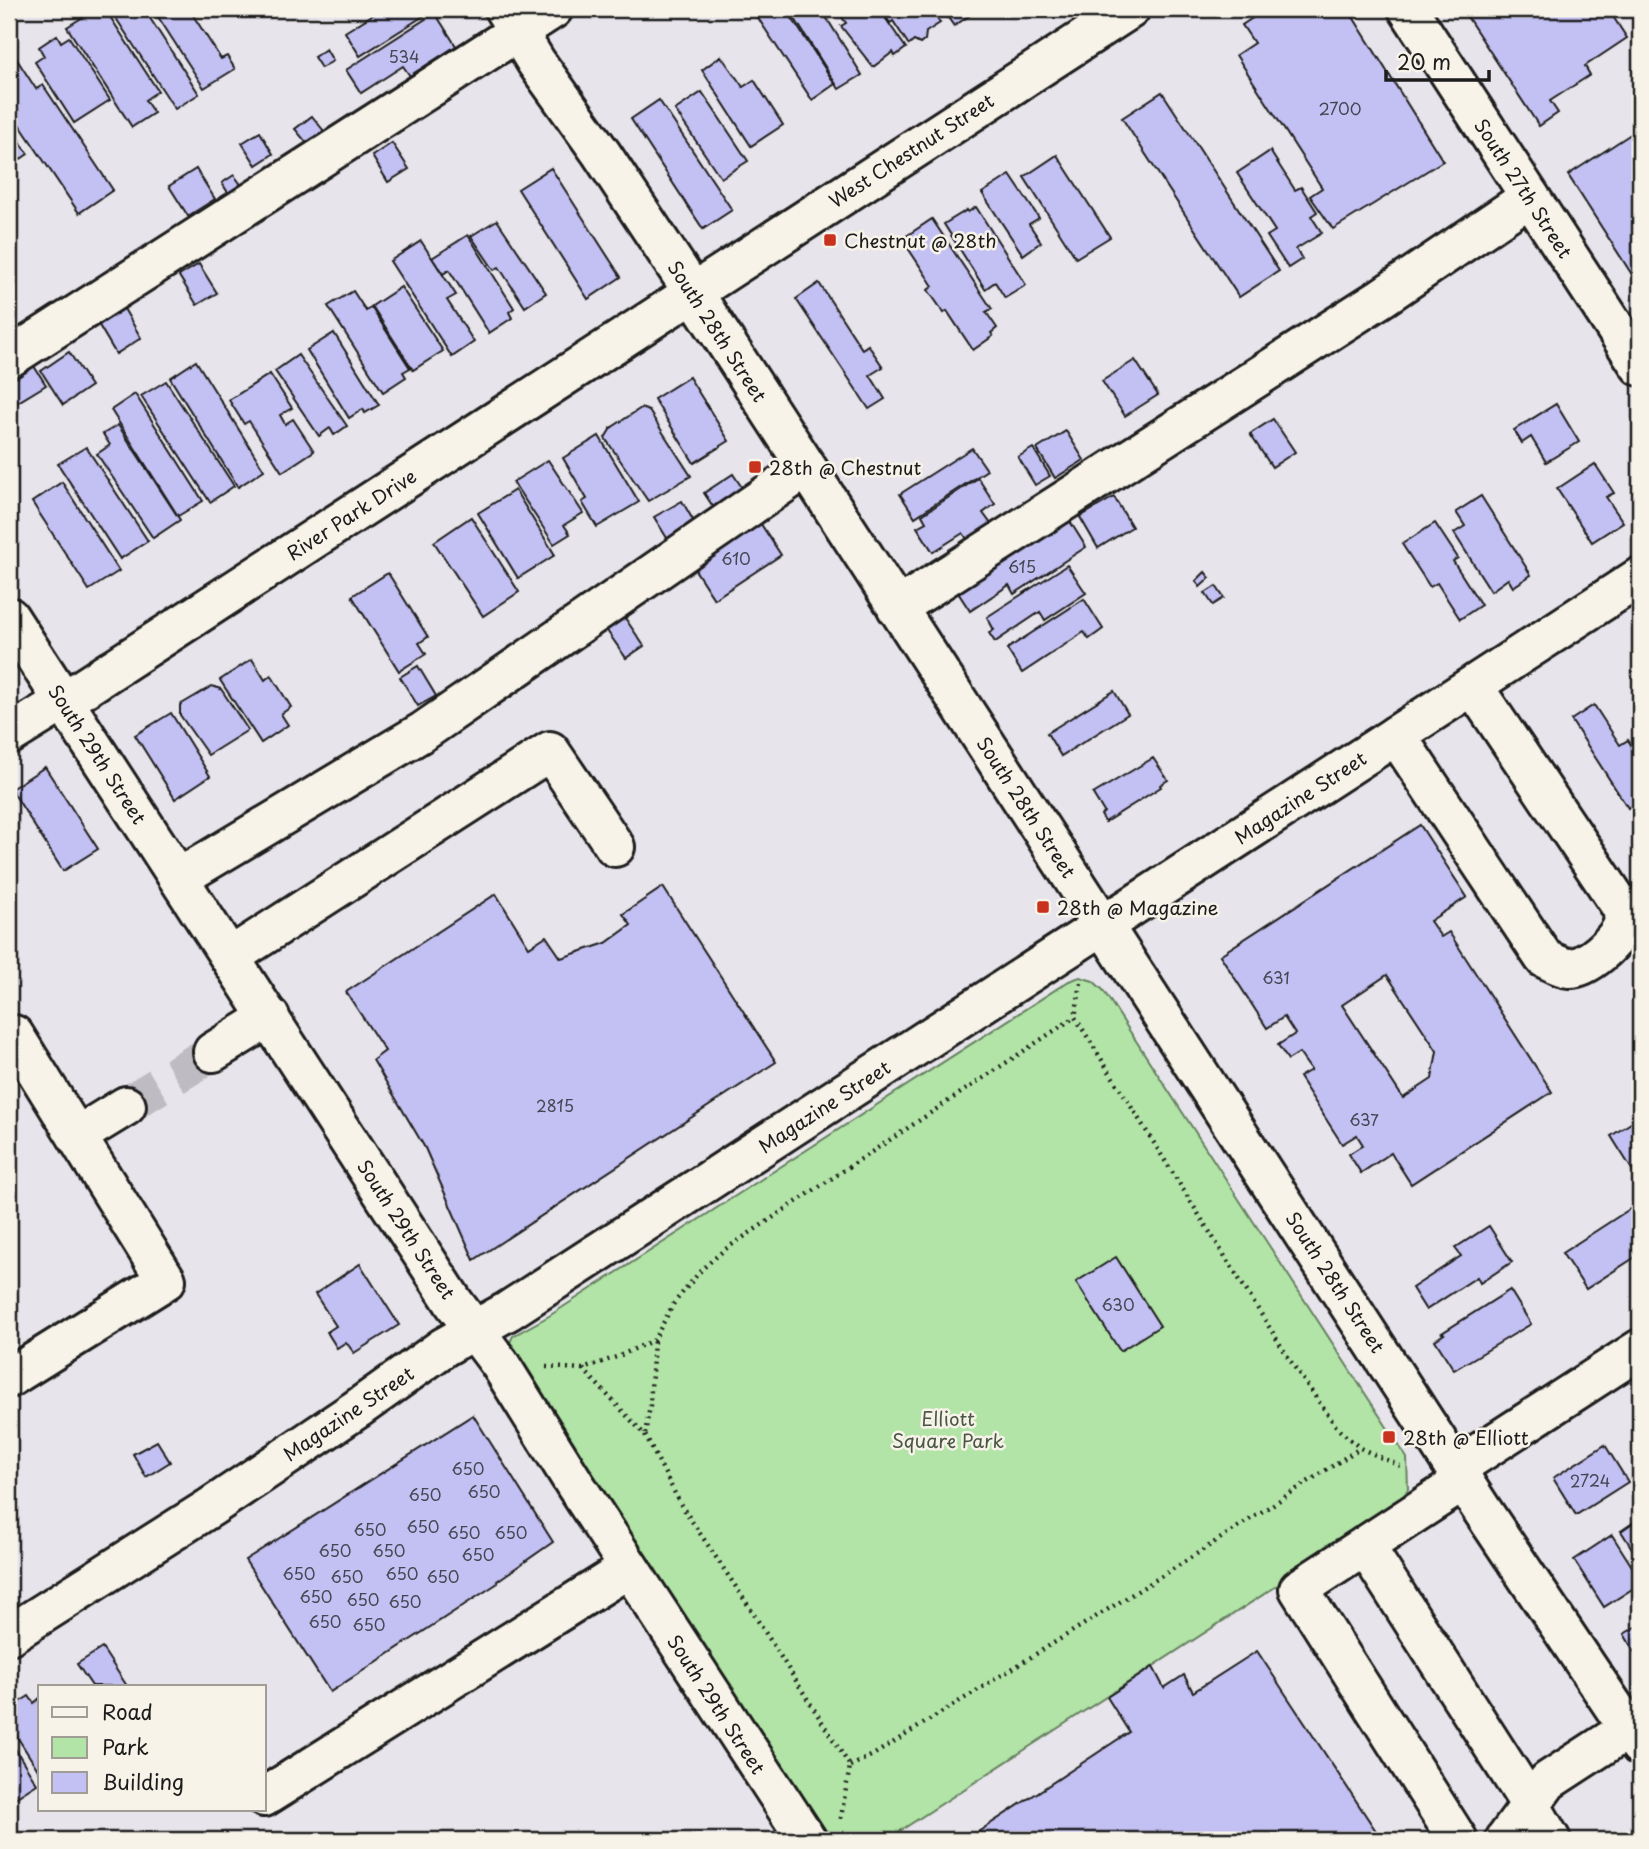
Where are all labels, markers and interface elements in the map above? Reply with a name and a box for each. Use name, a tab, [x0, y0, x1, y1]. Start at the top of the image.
scale bar	[1386, 38, 1490, 82]
house number: 534	[388, 44, 420, 68]
text: 20 m	[1397, 45, 1451, 77]
street label: West Chestnut Street	[823, 86, 999, 214]
house number: 2700	[1318, 96, 1362, 120]
street label: South 27th Street	[1468, 113, 1580, 263]
place label: Chestnut @ 28th	[844, 226, 997, 254]
marker: Chestnut @ 28th	[822, 232, 838, 248]
street label: South 28th Street	[662, 255, 774, 407]
place label: 28th @ Chestnut	[769, 453, 922, 481]
marker: 28th @ Chestnut	[747, 459, 763, 475]
street label: River Park Drive	[281, 461, 421, 567]
house number: 610	[721, 546, 751, 570]
house number: 615	[1008, 554, 1036, 578]
street label: South 29th Street	[42, 679, 154, 830]
street label: South 28th Street	[971, 731, 1083, 883]
street label: Magazine Street	[1229, 744, 1372, 850]
place label: 28th @ Magazine	[1057, 893, 1219, 921]
marker: 28th @ Magazine	[1035, 899, 1051, 915]
house number: 631	[1262, 965, 1290, 989]
street label: Magazine Street	[753, 1053, 896, 1159]
house number: 2815	[536, 1093, 574, 1117]
house number: 637	[1349, 1107, 1379, 1131]
street label: South 29th Street	[351, 1154, 463, 1305]
street label: South 28th Street	[1280, 1206, 1392, 1358]
house number: 630	[1101, 1292, 1135, 1316]
street label: Magazine Street	[277, 1359, 419, 1467]
park label: Elliott Square Park	[892, 1404, 1005, 1454]
place label: 28th @ Elliott	[1403, 1423, 1529, 1451]
marker: 28th @ Elliott	[1381, 1429, 1397, 1445]
house number: 650	[452, 1456, 484, 1480]
house number: 2724	[1570, 1468, 1610, 1492]
house number: 650	[468, 1479, 500, 1503]
house number: 650	[409, 1482, 441, 1506]
house number: 650	[407, 1514, 439, 1538]
house number: 650	[354, 1517, 386, 1541]
house number: 650	[448, 1520, 480, 1544]
house number: 650	[495, 1520, 527, 1544]
house number: 650	[319, 1538, 351, 1562]
house number: 650	[373, 1538, 405, 1562]
house number: 650	[462, 1542, 494, 1566]
house number: 650	[283, 1561, 315, 1585]
house number: 650	[386, 1561, 418, 1585]
house number: 650	[331, 1564, 363, 1588]
house number: 650	[427, 1564, 459, 1588]
house number: 650	[300, 1584, 332, 1608]
house number: 650	[347, 1587, 379, 1611]
house number: 650	[389, 1589, 421, 1613]
house number: 650	[309, 1609, 341, 1633]
house number: 650	[353, 1612, 385, 1636]
street label: South 29th Street	[661, 1629, 773, 1780]
legend	[38, 1685, 266, 1811]
text: Road	[102, 1695, 153, 1727]
text: Park	[102, 1730, 149, 1762]
text: Building	[102, 1765, 184, 1797]

